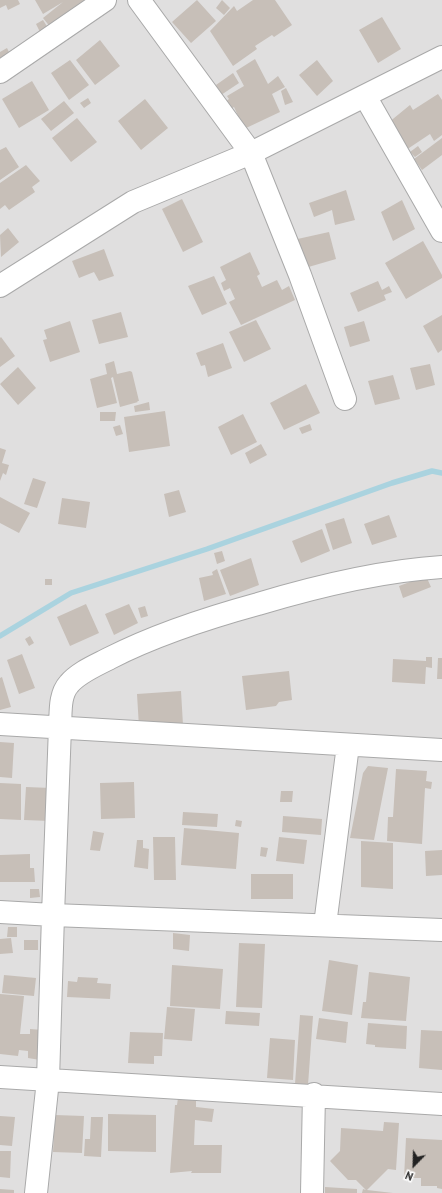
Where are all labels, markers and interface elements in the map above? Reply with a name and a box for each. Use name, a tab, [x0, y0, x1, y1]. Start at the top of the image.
north arrow	[394, 1145, 434, 1185]
text: N	[403, 1168, 415, 1184]

